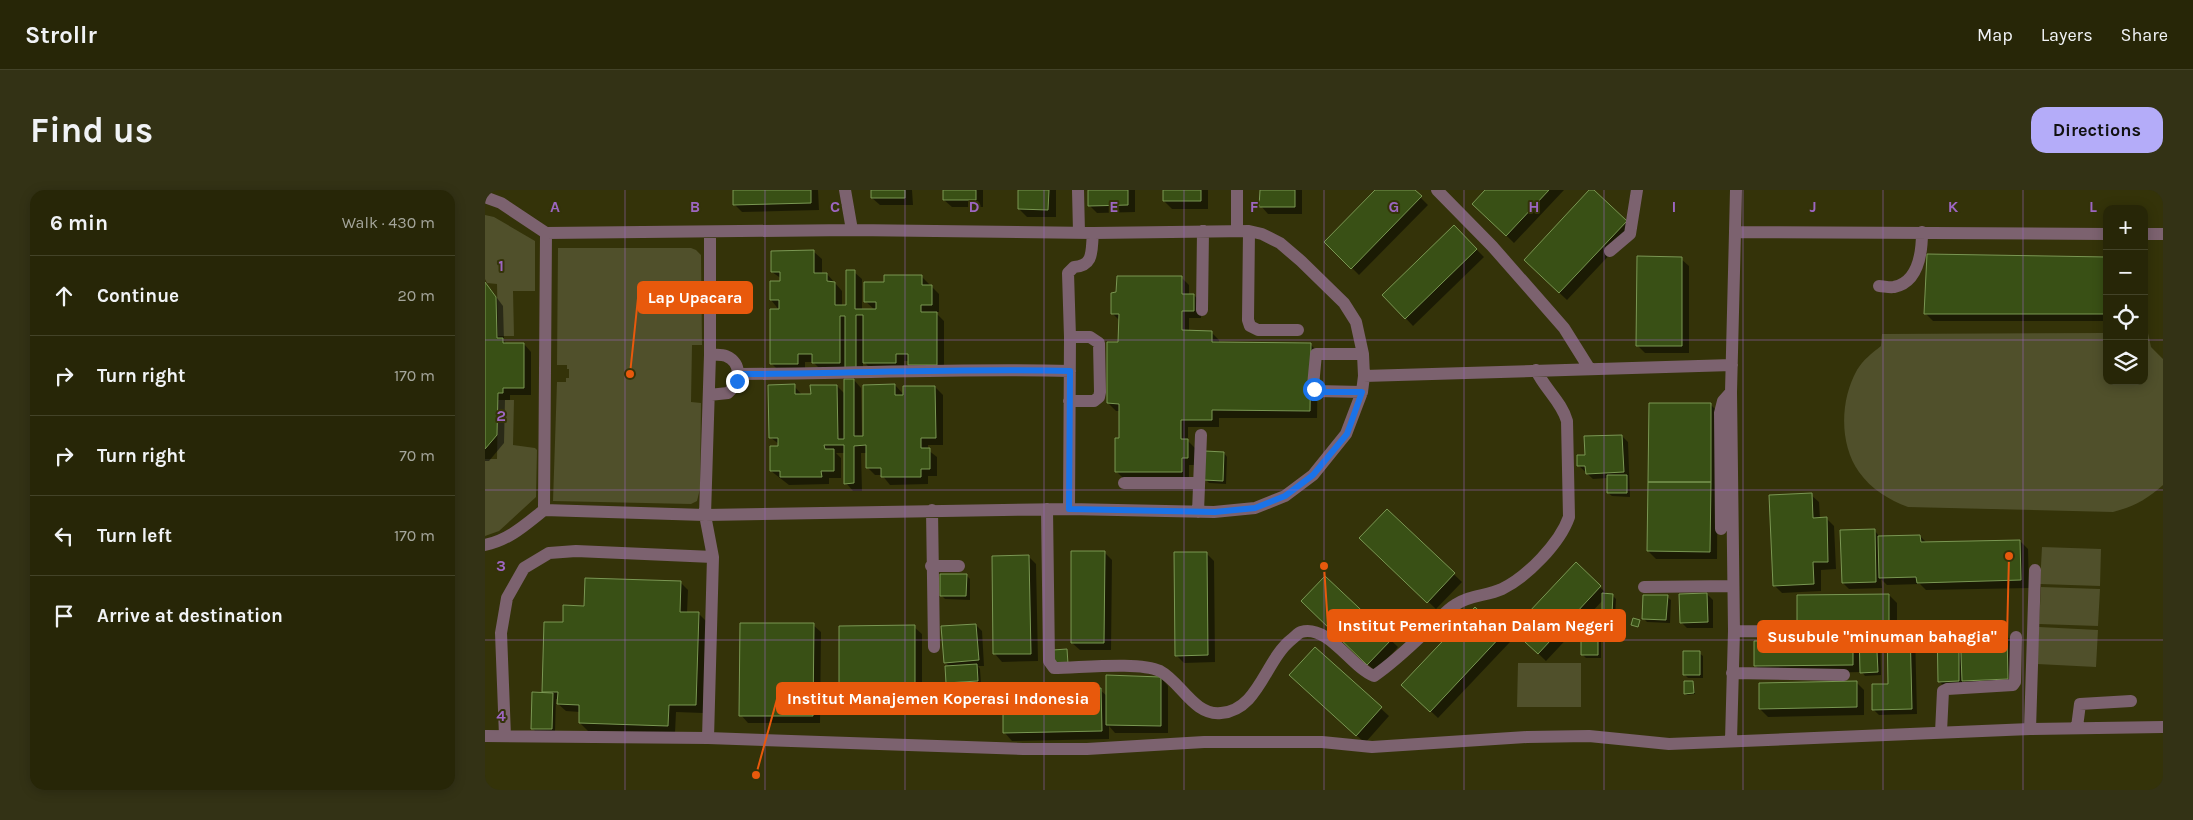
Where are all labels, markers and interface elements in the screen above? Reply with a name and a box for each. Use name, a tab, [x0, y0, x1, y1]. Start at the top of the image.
text: Strollr	[25, 21, 97, 49]
text: Map	[1977, 24, 2013, 46]
text: Layers	[2041, 24, 2093, 46]
text: Share	[2121, 24, 2168, 46]
button: Directions	[2031, 107, 2163, 153]
text: Find us	[30, 110, 153, 151]
text: A	[550, 197, 560, 216]
text: B	[690, 197, 700, 216]
text: C	[830, 197, 840, 216]
text: D	[969, 197, 980, 216]
text: E	[1109, 197, 1119, 216]
text: F	[1250, 197, 1259, 216]
text: G	[1389, 197, 1399, 216]
text: H	[1528, 197, 1540, 216]
text: I	[1672, 197, 1676, 216]
text: J	[1809, 197, 1817, 216]
text: K	[1948, 197, 1959, 216]
text: L	[2089, 197, 2097, 216]
map controls	[2103, 205, 2148, 385]
button: +	[2103, 205, 2148, 250]
text: 6 min	[50, 211, 108, 235]
text: Walk · 430 m	[342, 213, 435, 232]
button: −	[2103, 250, 2148, 295]
text: 1	[498, 256, 504, 275]
icon: ahead	[50, 282, 78, 310]
callout: Lap Upacara	[638, 282, 752, 313]
text: Continue	[97, 285, 179, 307]
text: 20 m	[397, 286, 435, 305]
text: Lap Upacara	[648, 288, 742, 307]
button: locate	[2103, 295, 2148, 340]
button: layers	[2103, 340, 2148, 385]
icon: right	[50, 362, 78, 390]
text: Turn right	[97, 365, 186, 387]
text: 170 m	[394, 366, 435, 385]
route end	[726, 370, 749, 393]
route start	[1303, 378, 1326, 401]
text: 2	[496, 406, 506, 425]
icon: right	[50, 442, 78, 470]
text: Turn right	[97, 445, 186, 467]
text: 70 m	[399, 446, 435, 465]
icon: left	[50, 522, 78, 550]
text: Turn left	[97, 525, 172, 547]
text: 170 m	[394, 526, 435, 545]
text: 3	[496, 556, 506, 575]
icon: arrive	[50, 602, 78, 630]
text: Arrive at destination	[97, 605, 283, 627]
callout: Institut Pemerintahan Dalam Negeri	[1328, 610, 1625, 641]
text: Institut Pemerintahan Dalam Negeri	[1338, 616, 1614, 635]
callout: Susubule "minuman bahagia"	[1758, 621, 2007, 652]
text: Susubule "minuman bahagia"	[1767, 627, 1997, 646]
callout: Institut Manajemen Koperasi Indonesia	[777, 683, 1099, 714]
text: Institut Manajemen Koperasi Indonesia	[787, 689, 1089, 708]
text: 4	[496, 706, 506, 725]

